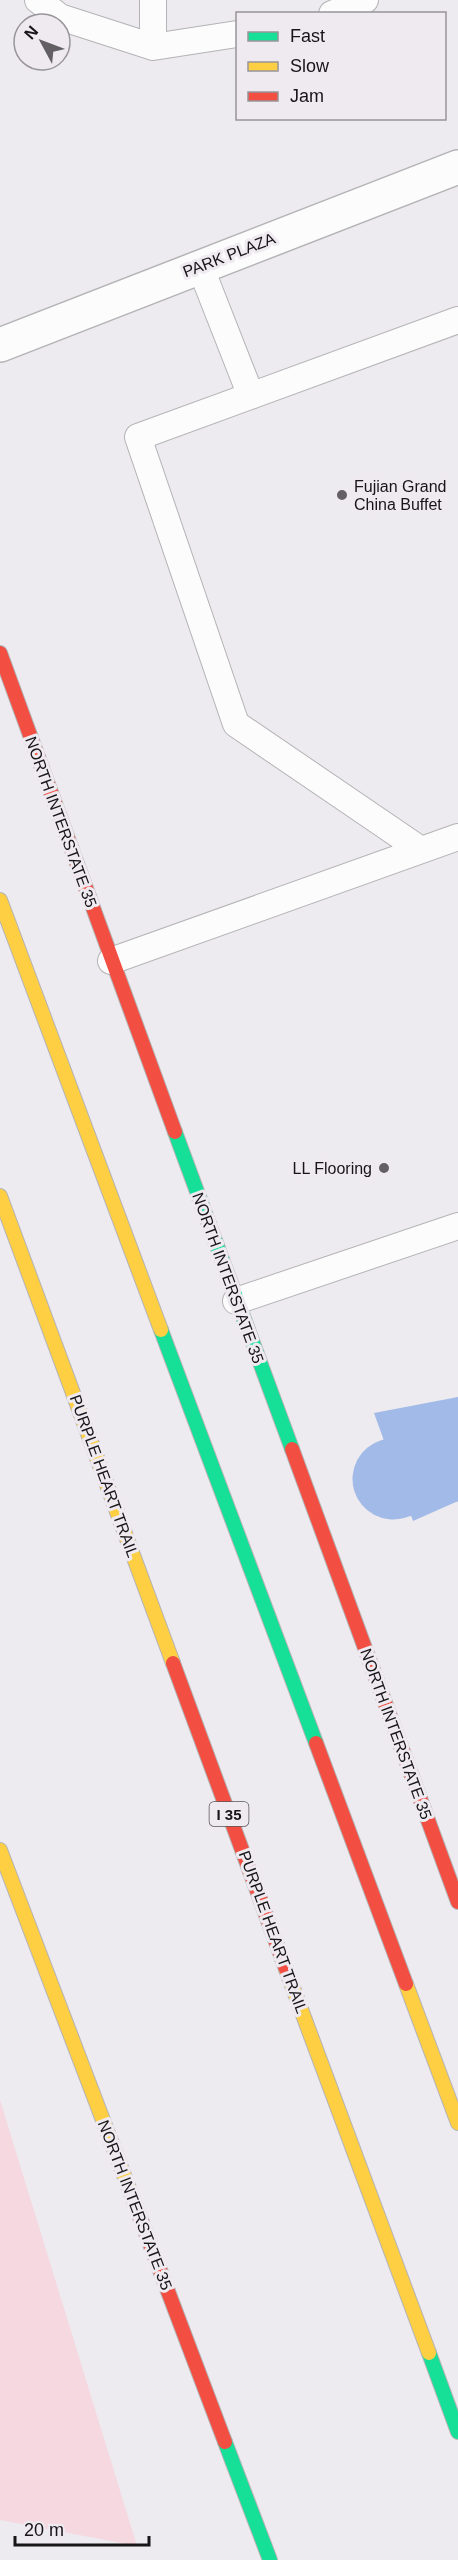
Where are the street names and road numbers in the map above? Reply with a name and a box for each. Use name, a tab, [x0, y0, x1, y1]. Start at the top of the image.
street label: PARK PLAZA	[180, 229, 278, 280]
street label: NORTH INTERSTATE 35	[22, 734, 100, 910]
street label: NORTH INTERSTATE 35	[189, 1190, 267, 1366]
street label: PURPLE HEART TRAIL	[67, 1392, 141, 1560]
street label: NORTH INTERSTATE 35	[357, 1646, 435, 1822]
road number: I 35	[210, 1802, 248, 1826]
street label: PURPLE HEART TRAIL	[236, 1848, 310, 2016]
street label: NORTH INTERSTATE 35	[95, 2118, 175, 2292]

